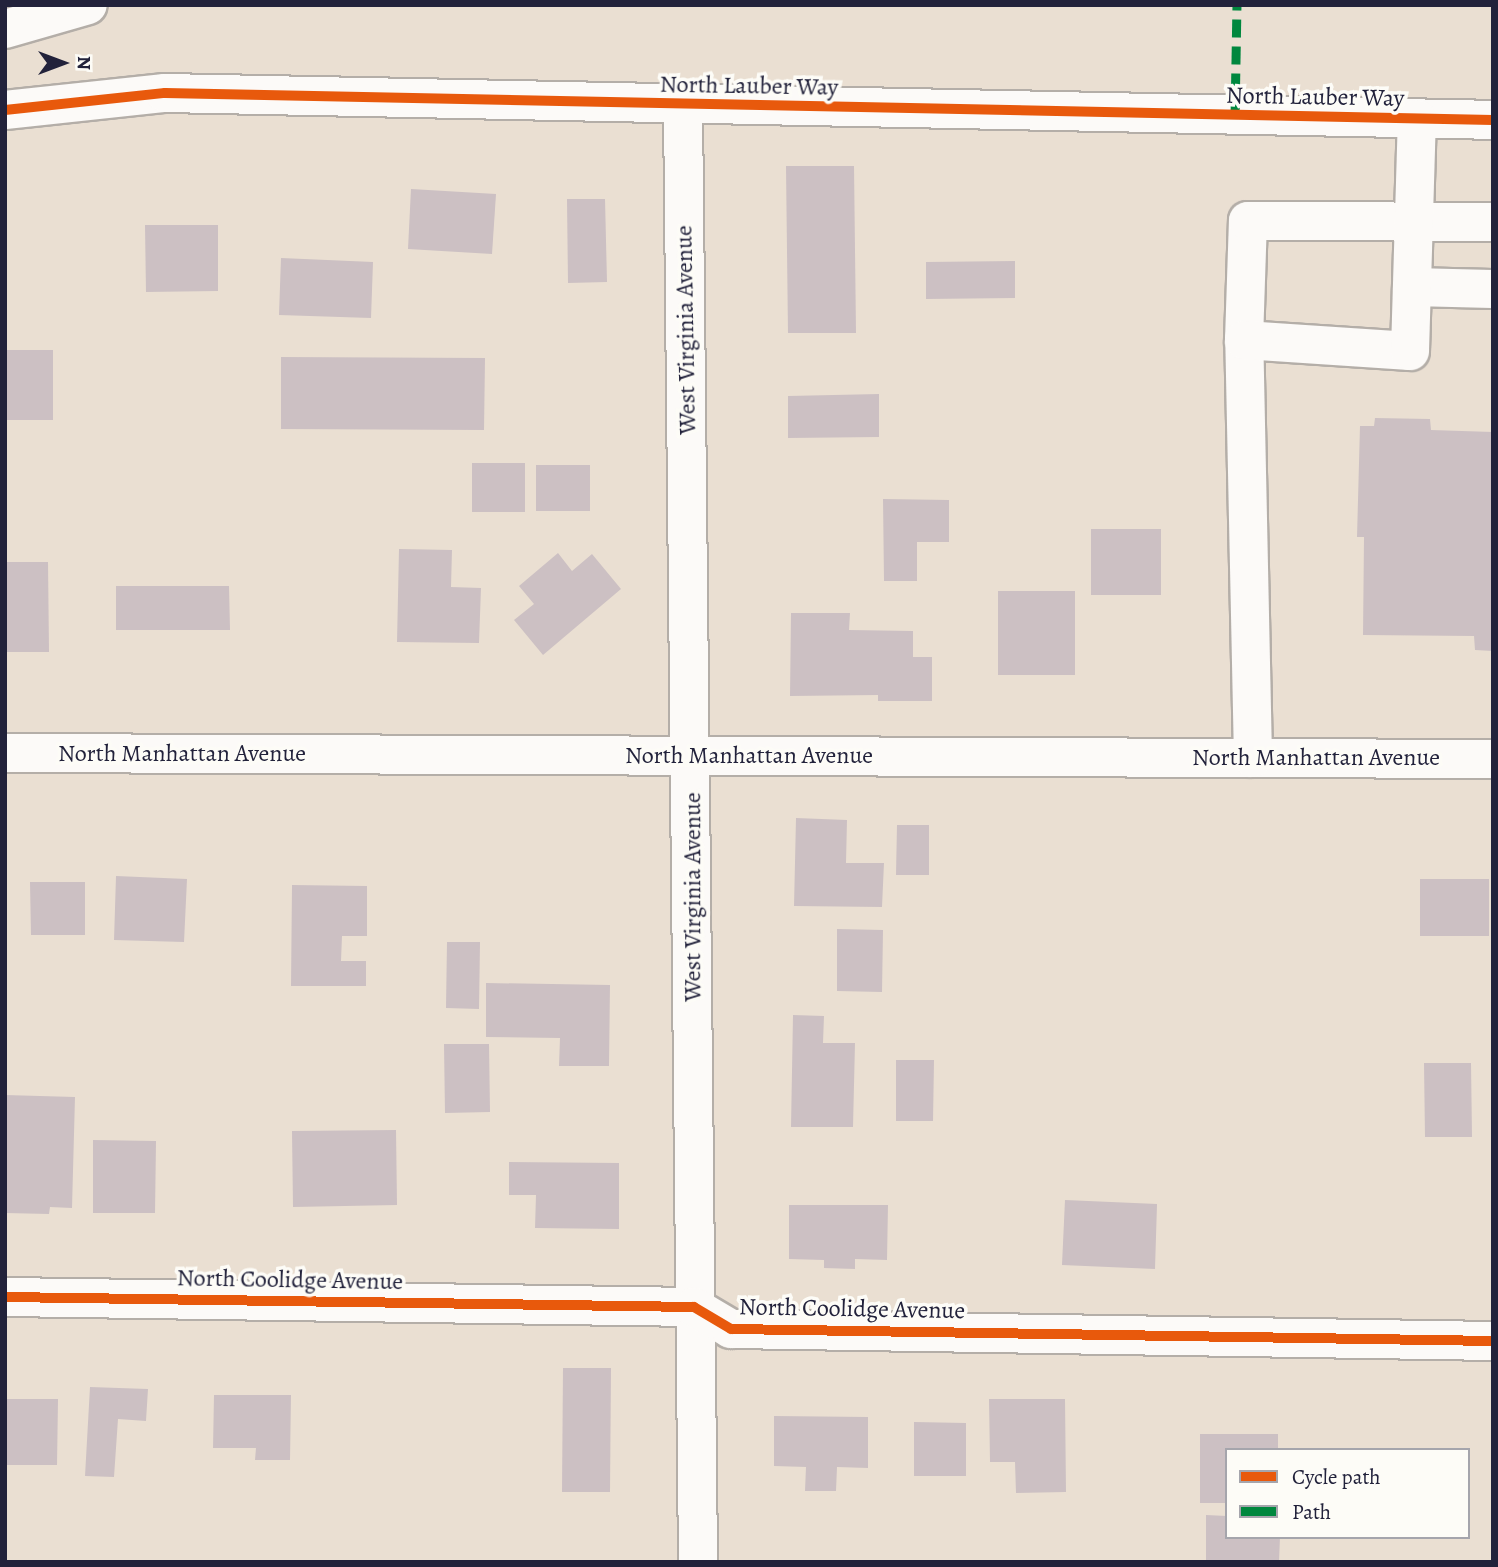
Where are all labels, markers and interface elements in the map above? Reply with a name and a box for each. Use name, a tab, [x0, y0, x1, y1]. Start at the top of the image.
north arrow	[28, 28, 98, 98]
text: N	[71, 56, 97, 70]
street label: North Lauber Way	[660, 70, 838, 102]
street label: North Lauber Way	[1226, 81, 1404, 113]
street label: West Virginia Avenue	[670, 225, 702, 435]
street label: North Manhattan Avenue	[58, 740, 306, 768]
street label: North Manhattan Avenue	[625, 742, 873, 770]
street label: North Manhattan Avenue	[1192, 744, 1440, 772]
street label: West Virginia Avenue	[679, 792, 707, 1002]
street label: North Coolidge Avenue	[177, 1264, 403, 1296]
street label: North Coolidge Avenue	[739, 1293, 965, 1325]
legend	[1225, 1448, 1470, 1539]
text: Cycle path	[1292, 1463, 1381, 1491]
text: Path	[1292, 1498, 1331, 1526]

